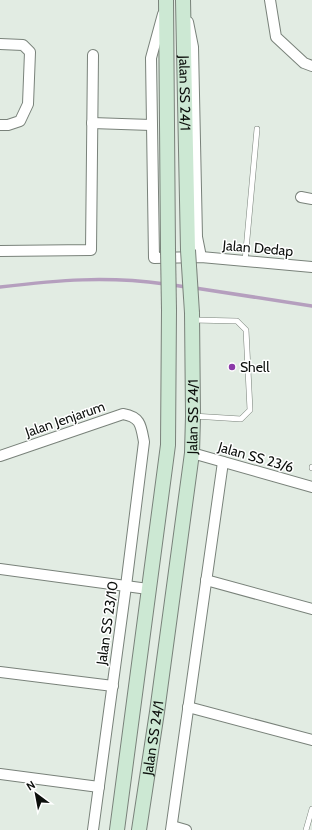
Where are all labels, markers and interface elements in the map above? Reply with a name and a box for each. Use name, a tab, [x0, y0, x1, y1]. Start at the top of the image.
street label: Jalan SS 24/1	[175, 54, 195, 131]
street label: Jalan Dedap	[221, 236, 294, 260]
place label: Shell	[240, 358, 270, 376]
marker: Shell	[227, 362, 237, 372]
street label: Jalan SS 24/1	[183, 379, 202, 456]
street label: Jalan Jenjarum	[22, 397, 107, 441]
street label: Jalan SS 23/6	[215, 437, 296, 476]
street label: Jalan SS 23/10	[92, 580, 122, 667]
street label: Jalan SS 24/1	[138, 700, 167, 778]
north arrow	[16, 774, 56, 814]
text: N	[24, 778, 38, 794]

